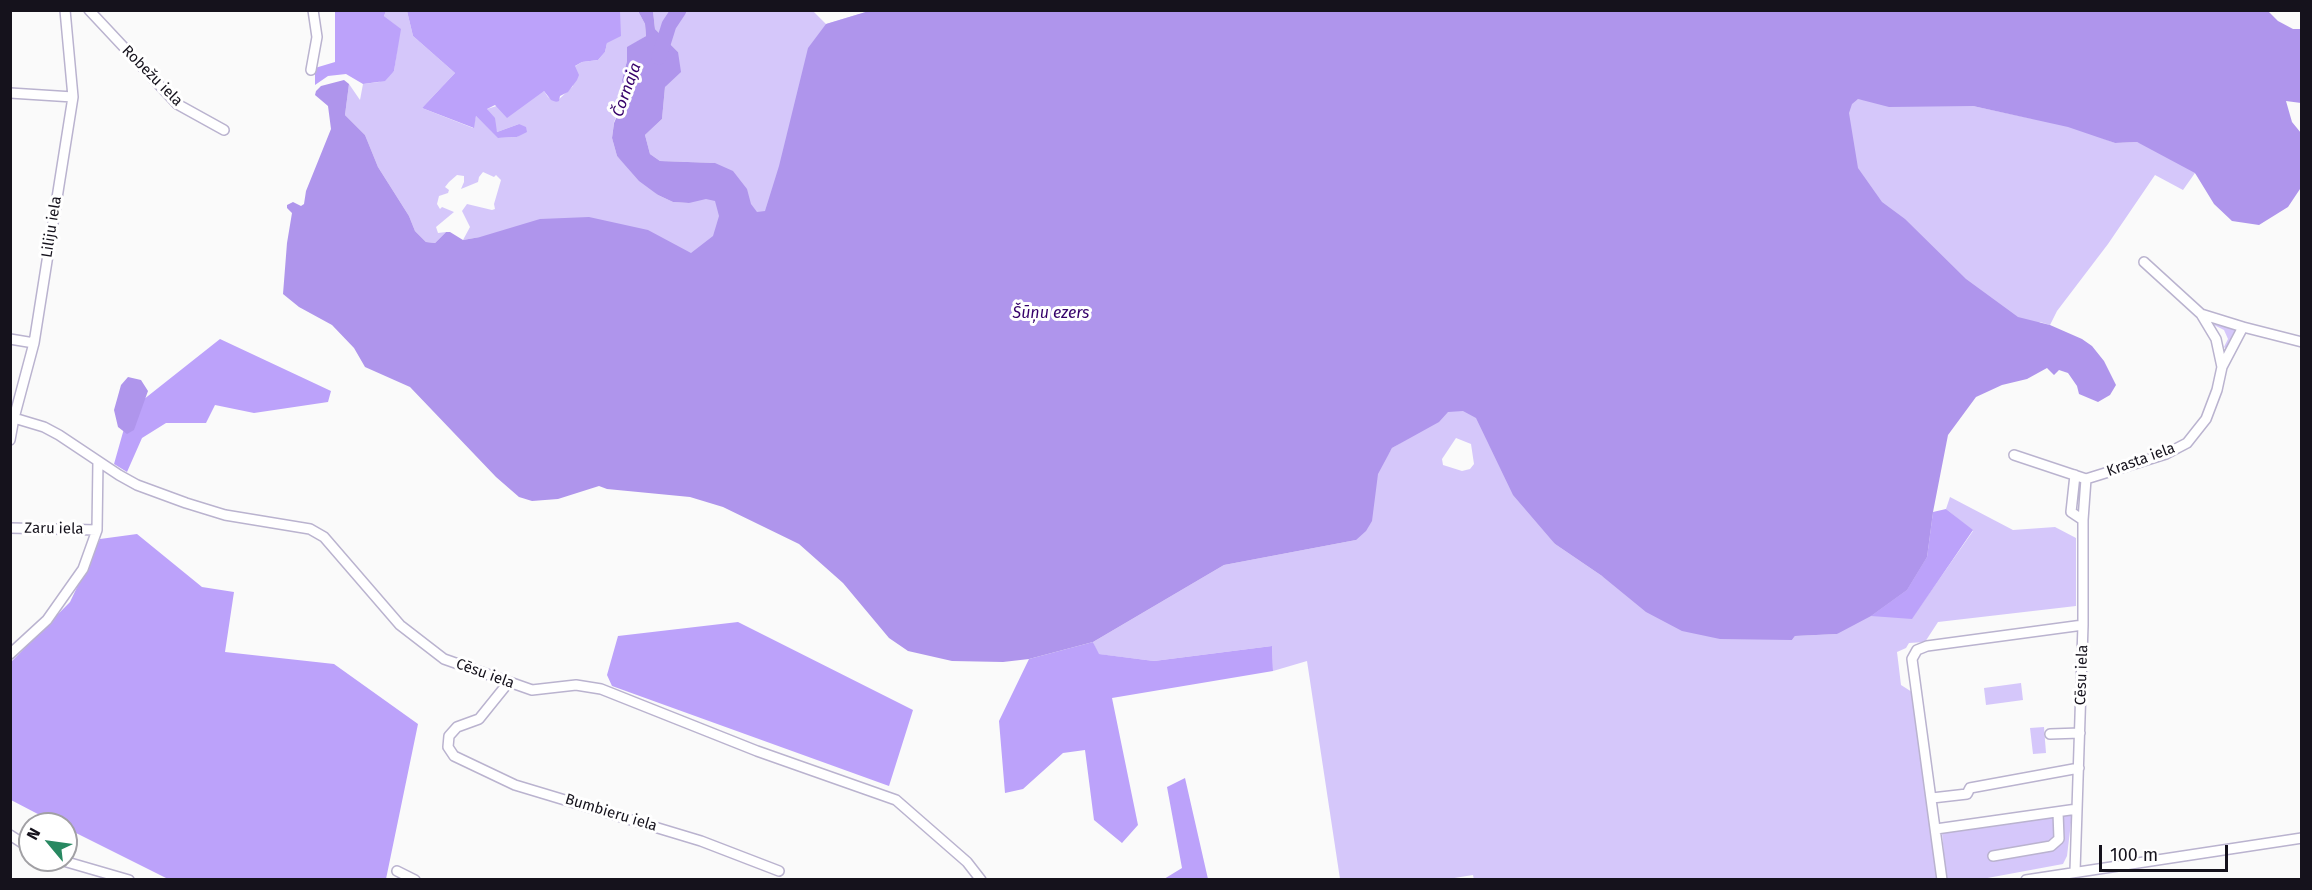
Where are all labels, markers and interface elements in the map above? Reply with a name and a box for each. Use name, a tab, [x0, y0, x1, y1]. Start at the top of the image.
street label: Robežu iela	[118, 42, 186, 110]
water label: Čornaja	[608, 60, 646, 120]
street label: Liliju iela	[38, 195, 66, 259]
water label: Šūņu ezers	[1013, 304, 1089, 324]
street label: Krasta iela	[2104, 439, 2178, 481]
street label: Zaru iela	[24, 519, 84, 539]
street label: Cēsu iela	[2072, 644, 2092, 706]
street label: Cēsu iela	[453, 655, 517, 693]
street label: Bumbieru iela	[563, 790, 659, 836]
north arrow	[18, 812, 78, 872]
text: N	[23, 825, 44, 843]
scale bar	[2102, 833, 2231, 871]
text: 100 m	[2110, 844, 2158, 866]

